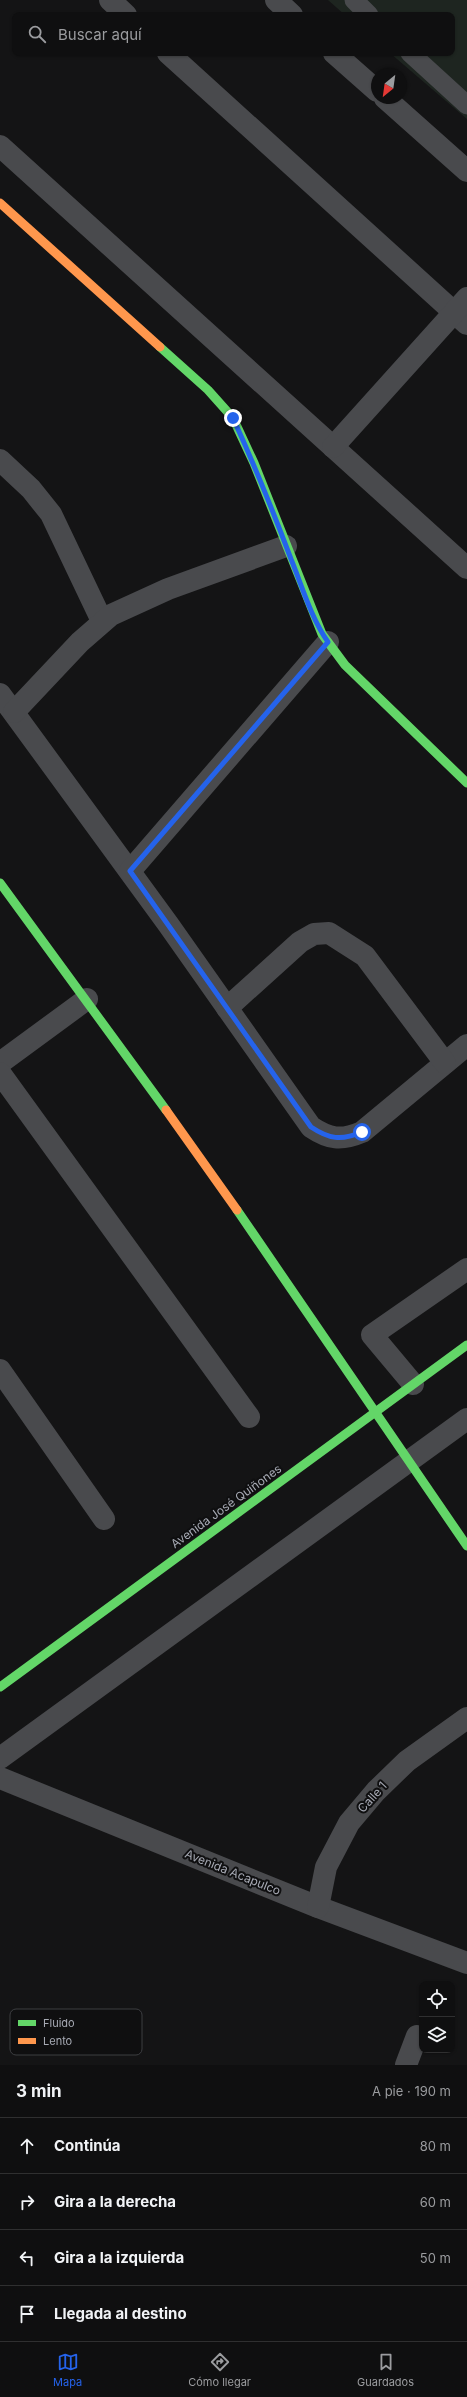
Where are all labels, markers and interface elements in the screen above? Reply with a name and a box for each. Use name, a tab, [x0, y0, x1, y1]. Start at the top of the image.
search box	[12, 12, 455, 56]
icon: search	[26, 23, 48, 45]
text: Buscar aquí	[58, 25, 142, 44]
north arrow	[371, 68, 407, 104]
route end	[224, 409, 242, 427]
route start	[353, 1123, 371, 1141]
street label: Avenida José Quiñones	[168, 1461, 284, 1551]
street label: Calle 1	[354, 1778, 390, 1816]
street label: Avenida Acapulco	[183, 1846, 283, 1898]
map controls	[419, 1981, 455, 2053]
button: locate	[419, 1981, 455, 2017]
legend	[10, 2009, 142, 2055]
text: Fluido	[43, 2016, 75, 2030]
button: layers	[419, 2017, 455, 2053]
text: Lento	[43, 2034, 73, 2048]
text: 3 min	[16, 2081, 62, 2101]
text: A pie · 190 m	[372, 2083, 451, 2099]
icon: ahead	[16, 2135, 38, 2157]
text: Continúa	[54, 2136, 121, 2155]
text: 80 m	[420, 2138, 451, 2154]
icon: right	[16, 2191, 38, 2213]
text: Gira a la derecha	[54, 2192, 176, 2211]
text: 60 m	[420, 2194, 451, 2210]
icon: left	[16, 2247, 38, 2269]
text: Gira a la izquierda	[54, 2248, 184, 2267]
text: 50 m	[420, 2250, 451, 2266]
icon: arrive	[16, 2303, 38, 2325]
text: Llegada al destino	[54, 2304, 187, 2323]
tab: Mapa	[53, 2351, 82, 2389]
tab: Cómo llegar	[188, 2351, 251, 2389]
tab: Guardados	[357, 2351, 414, 2389]

